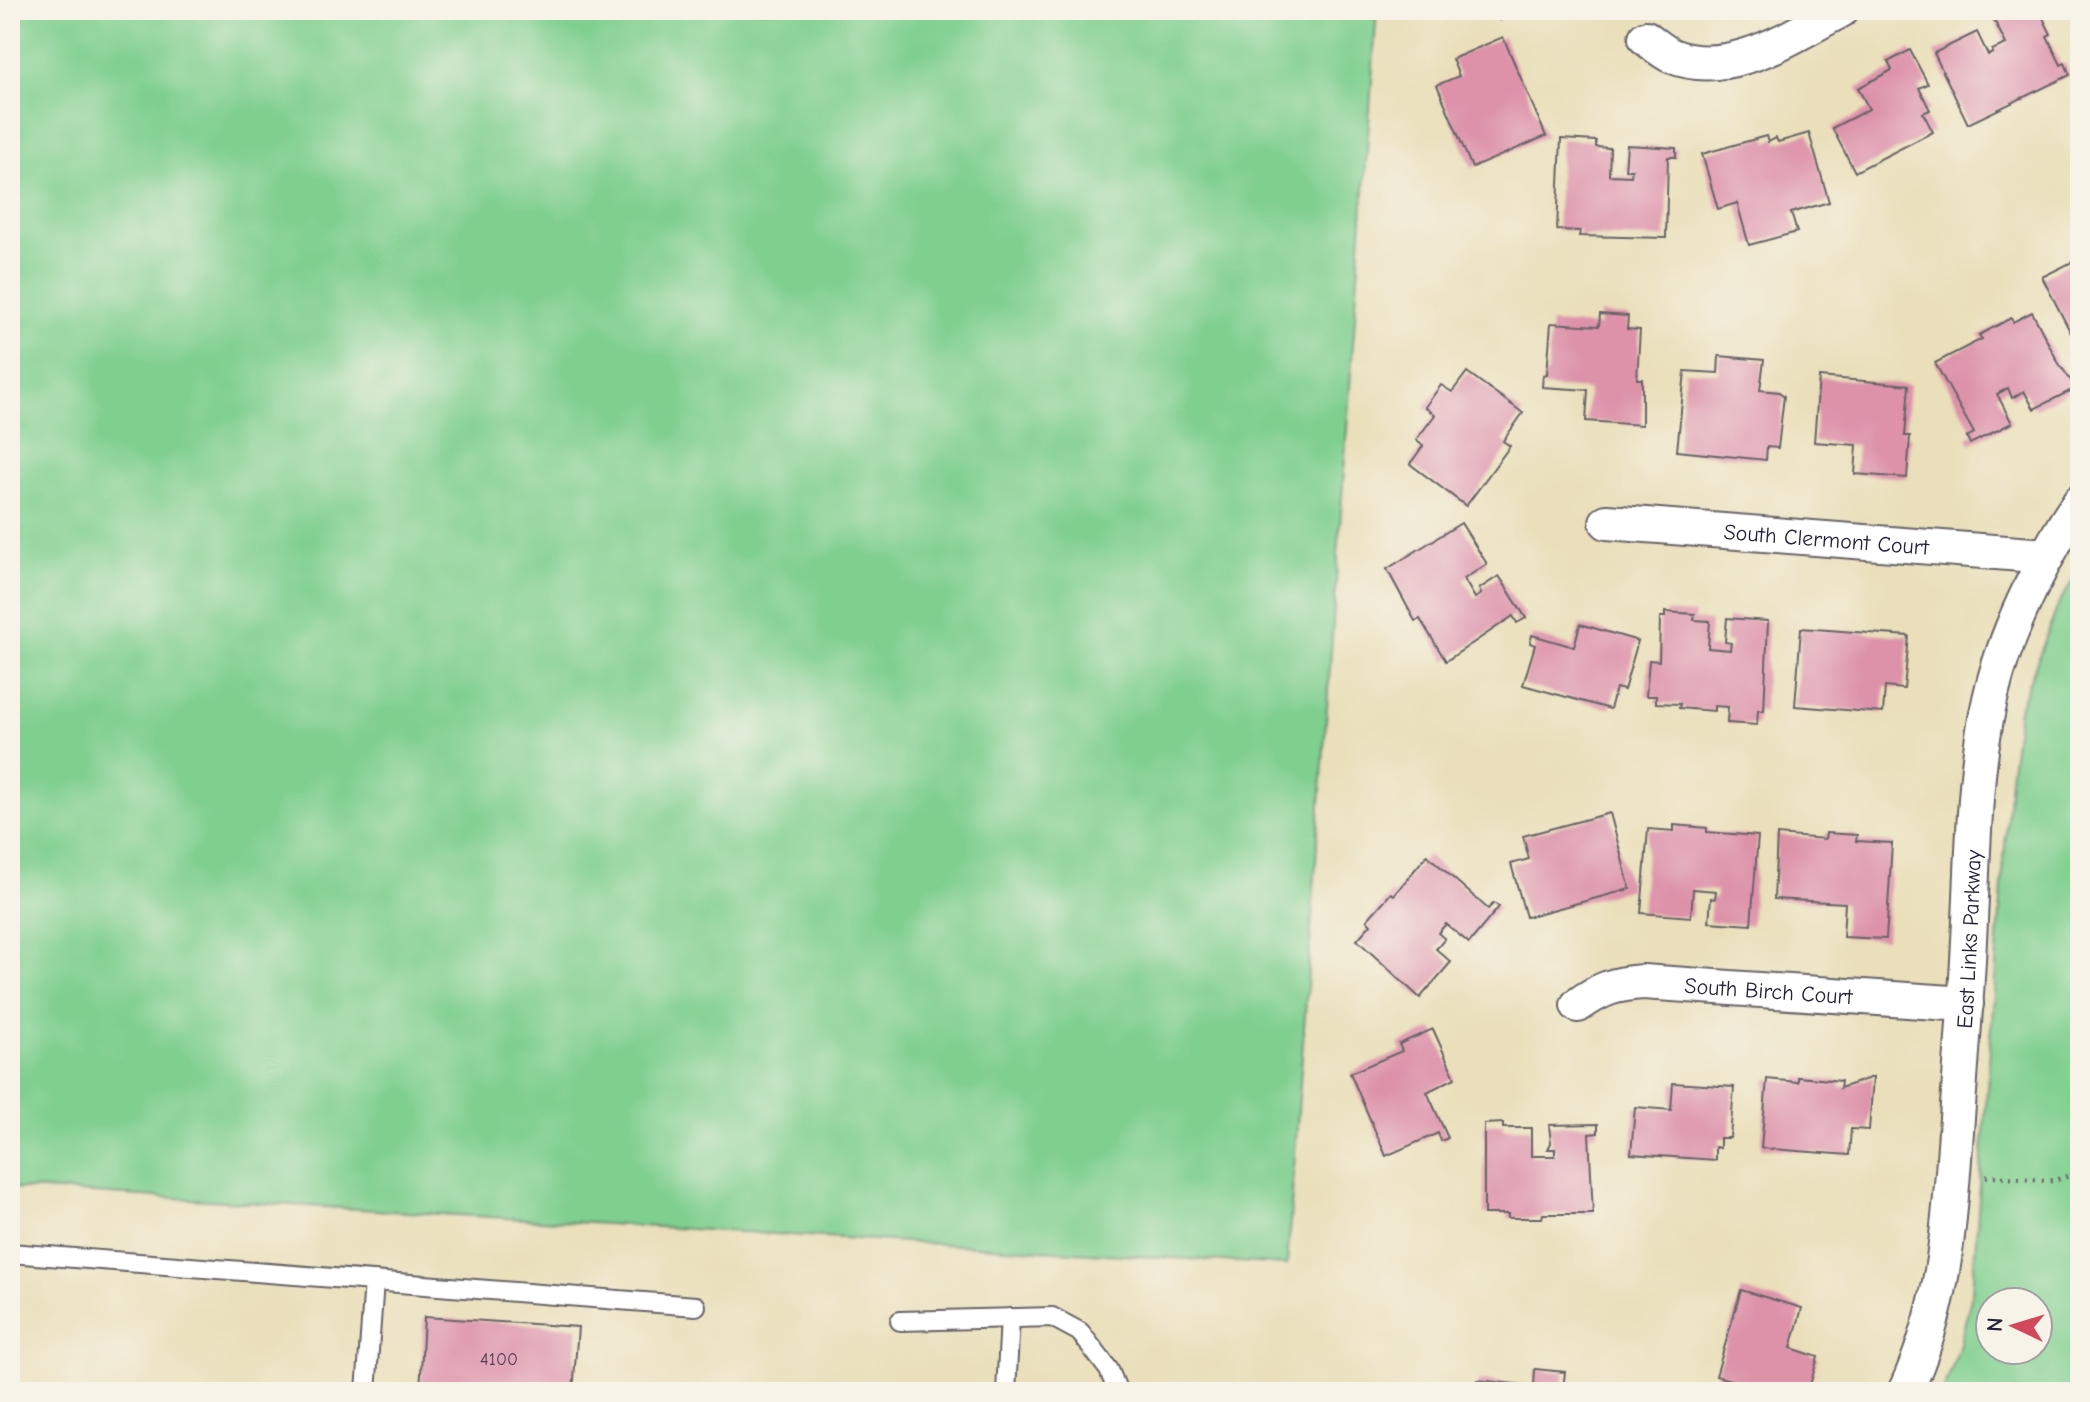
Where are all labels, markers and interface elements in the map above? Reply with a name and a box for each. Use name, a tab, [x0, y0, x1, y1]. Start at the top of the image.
street label: South Clermont Court	[1723, 519, 1931, 561]
street label: East Links Parkway	[1952, 849, 1987, 1029]
street label: South Birch Court	[1684, 973, 1854, 1010]
north arrow	[1974, 1286, 2054, 1366]
text: N	[1982, 1317, 2009, 1333]
house number: 4100	[480, 1349, 518, 1370]

